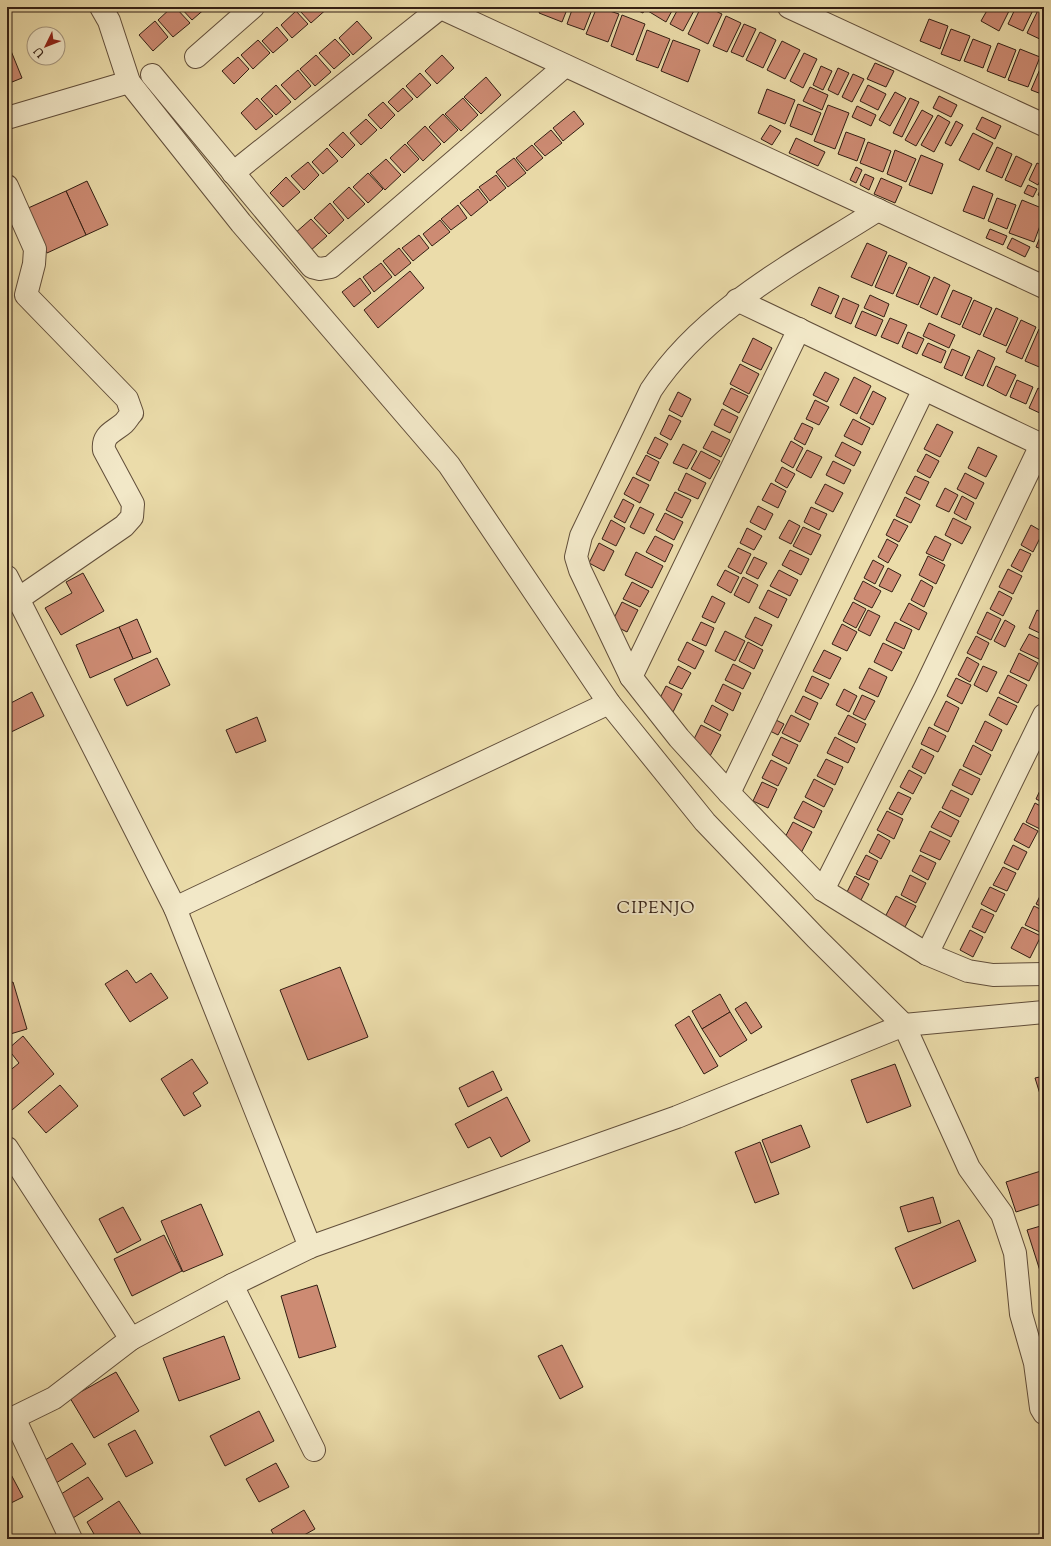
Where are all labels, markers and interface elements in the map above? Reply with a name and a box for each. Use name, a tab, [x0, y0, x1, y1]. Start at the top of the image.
north arrow	[26, 26, 66, 66]
text: U	[30, 43, 49, 62]
district label: CIPENJO	[616, 897, 696, 921]

